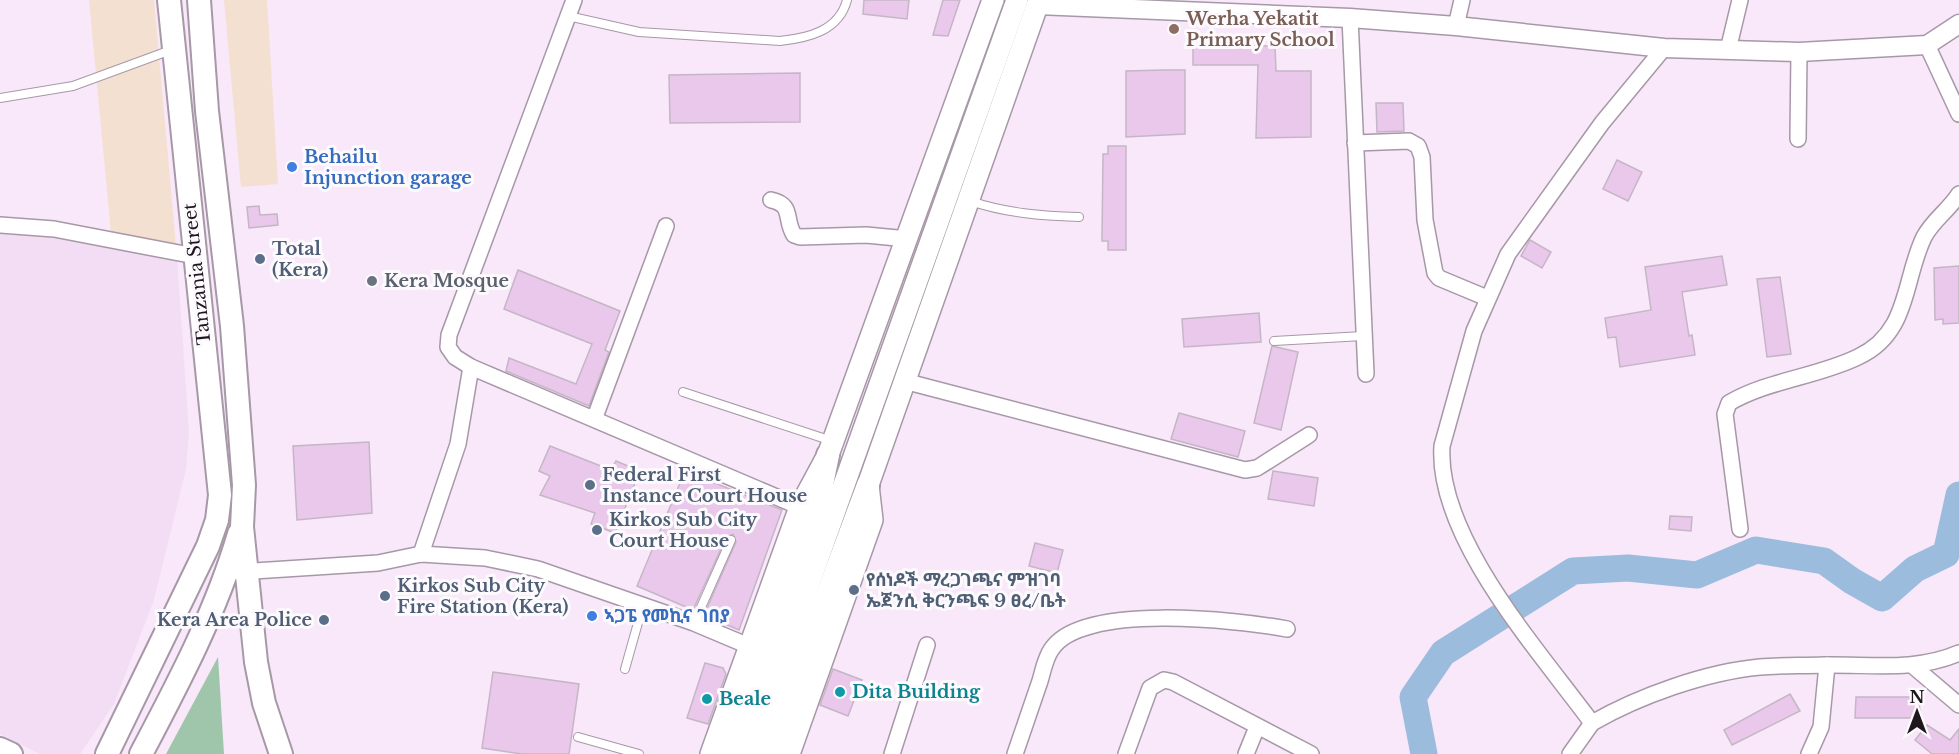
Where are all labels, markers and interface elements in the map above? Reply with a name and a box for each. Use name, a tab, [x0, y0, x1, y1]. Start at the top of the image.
place label: Werha Yekatit Primary School	[1185, 8, 1335, 51]
marker: Werha Yekatit Primary School	[1167, 22, 1181, 36]
place label: Behailu Injunction garage	[304, 146, 472, 189]
marker: Behailu Injunction garage	[285, 160, 299, 174]
street label: Tanzania Street	[179, 202, 215, 346]
place label: Total (Kera)	[272, 238, 328, 281]
marker: Total (Kera)	[253, 252, 267, 266]
place label: Kera Mosque	[384, 270, 509, 292]
marker: Kera Mosque	[365, 274, 379, 288]
place label: Federal First Instance Court House	[602, 464, 807, 507]
marker: Federal First Instance Court House	[583, 478, 597, 492]
place label: Kirkos Sub City Court House	[609, 509, 758, 552]
marker: Kirkos Sub City Court House	[590, 523, 604, 537]
place label: የሰነዶች ማረጋገጫና ምዝገባ ኤጀንሲ ቅርንጫፍ 9 ፀረ/ቤት	[866, 569, 1066, 612]
place label: Kirkos Sub City Fire Station (Kera)	[397, 575, 568, 618]
marker: የሰነዶች ማረጋገጫና ምዝገባ ኤጀንሲ ቅርንጫፍ 9 ፀረ/ቤት	[847, 583, 861, 597]
marker: Kirkos Sub City Fire Station (Kera)	[378, 589, 392, 603]
place label: ኣጋፔ የመኪና ገበያ	[604, 605, 730, 627]
place label: Kera Area Police	[157, 609, 312, 631]
marker: ኣጋፔ የመኪና ገበያ	[585, 609, 599, 623]
marker: Kera Area Police	[317, 613, 331, 627]
place label: Dita Building	[852, 681, 981, 703]
north arrow	[1887, 682, 1947, 742]
marker: Dita Building	[833, 685, 847, 699]
text: N	[1909, 687, 1925, 707]
place label: Beale	[719, 688, 771, 710]
marker: Beale	[700, 692, 714, 706]

